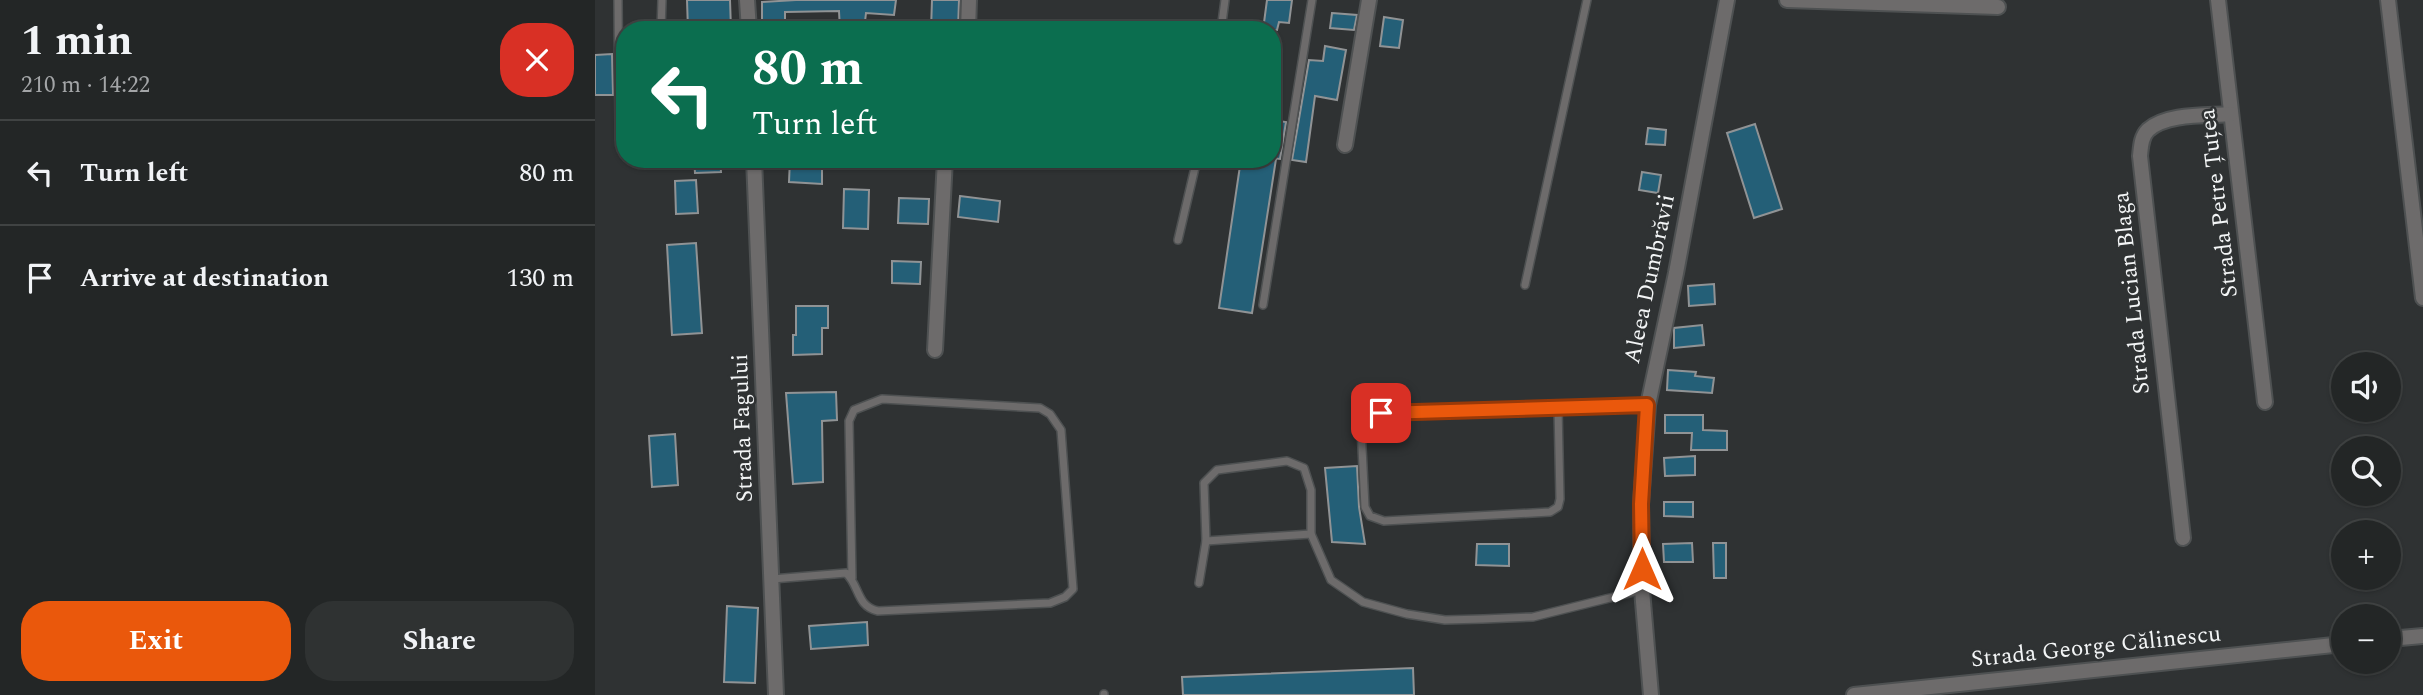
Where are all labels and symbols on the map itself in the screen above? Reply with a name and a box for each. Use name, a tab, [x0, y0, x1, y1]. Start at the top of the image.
street label: Strada Petre Țuțea	[2190, 107, 2248, 299]
street label: Strada Lucian Blaga	[2104, 190, 2160, 396]
street label: Aleea Dumbrăvii	[1615, 191, 1685, 367]
street label: Strada Fagului	[723, 353, 763, 503]
pin	[1351, 383, 1411, 443]
position arrow	[1605, 532, 1679, 606]
street label: Strada George Călinescu	[1969, 616, 2223, 678]

